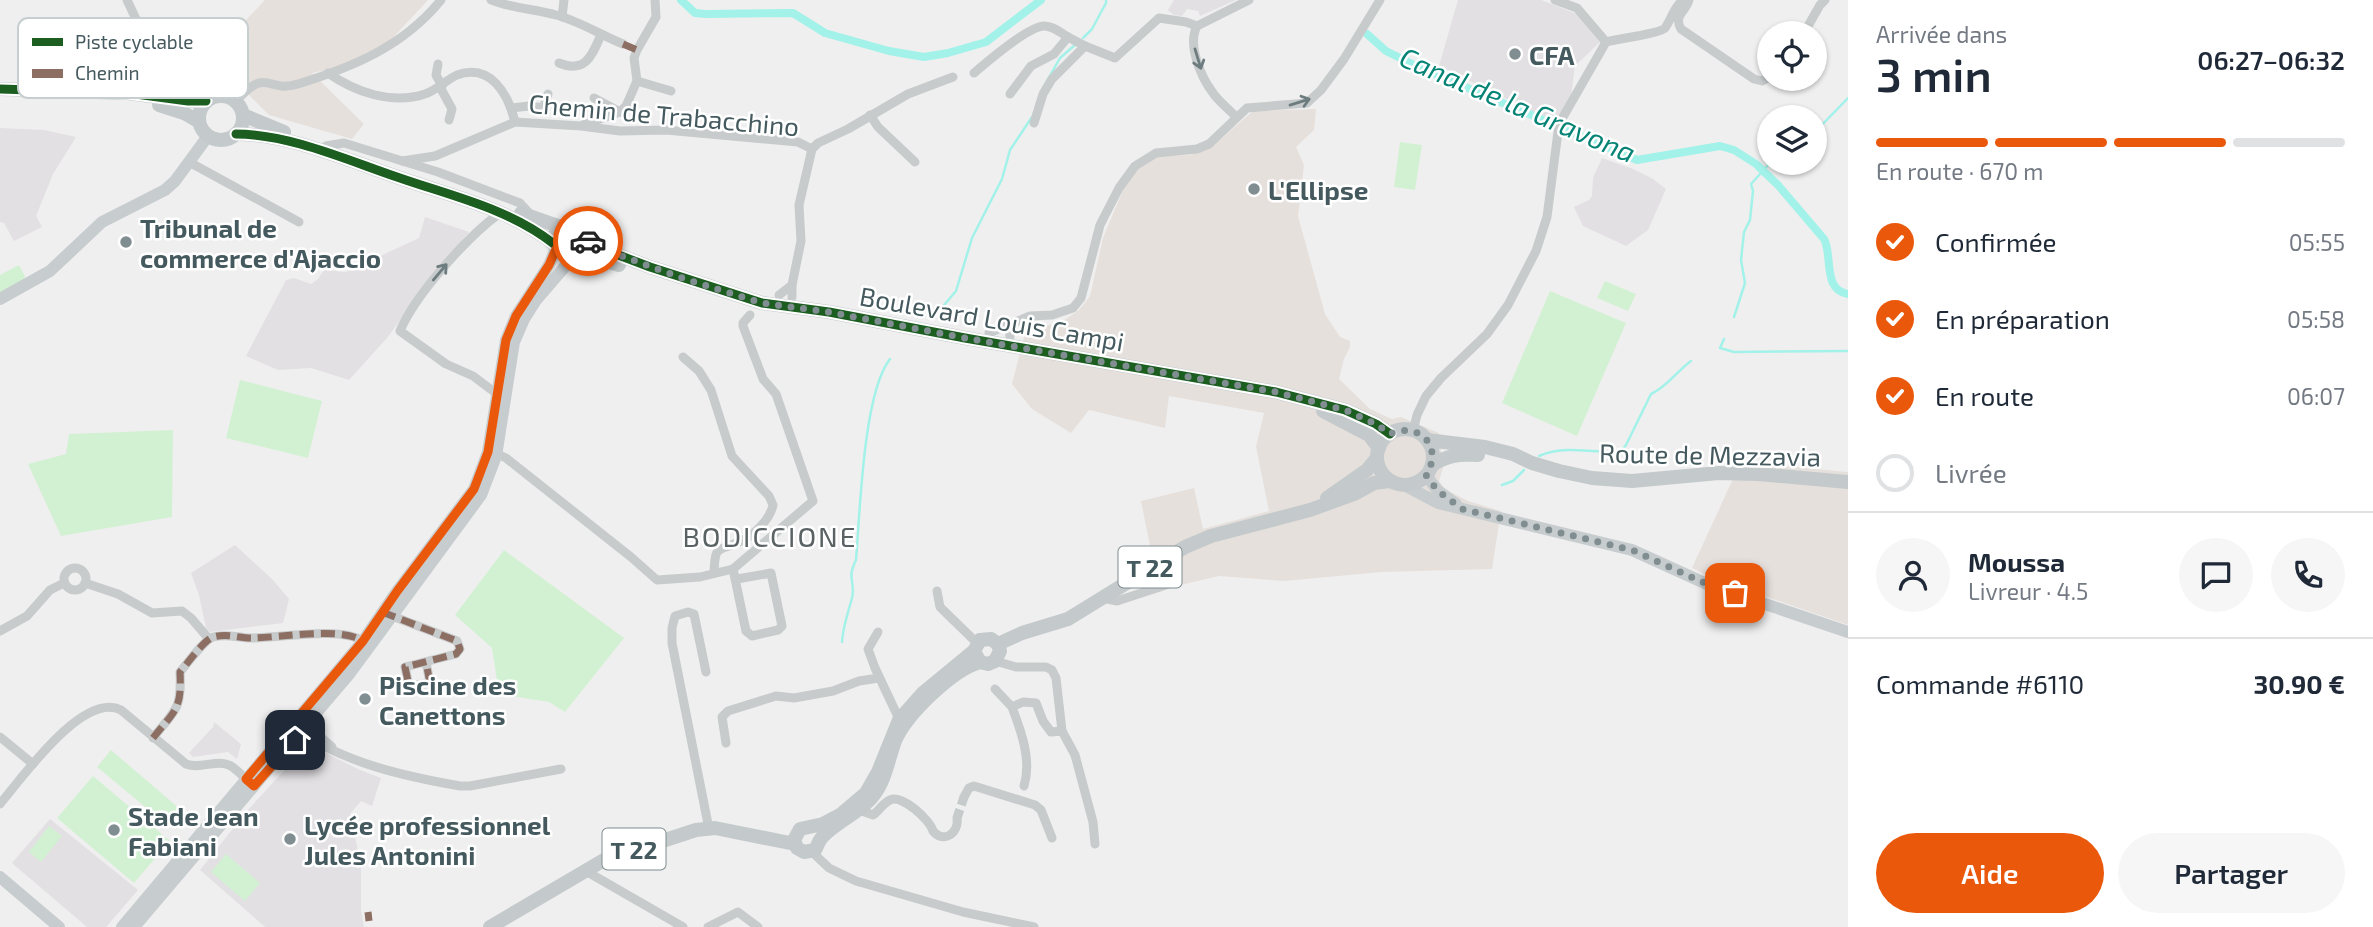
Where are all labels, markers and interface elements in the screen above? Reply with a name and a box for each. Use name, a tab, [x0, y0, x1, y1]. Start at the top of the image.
legend	[18, 18, 248, 98]
text: Arrivée dans	[1876, 20, 2007, 48]
map controls	[1757, 21, 1827, 175]
button: locate	[1757, 21, 1827, 91]
text: Piste cyclable	[75, 30, 194, 53]
water label: Canal de la Gravona	[1395, 39, 1641, 169]
place label: CFA	[1529, 39, 1575, 70]
text: 06:27–06:32	[2197, 44, 2345, 75]
marker: CFA	[1507, 46, 1523, 62]
text: 3 min	[1876, 46, 1992, 101]
one-way arrow	[1192, 48, 1205, 70]
text: Chemin	[75, 61, 139, 84]
street label: Chemin de Trabacchino	[528, 87, 800, 141]
one-way arrow	[1289, 95, 1311, 108]
button: layers	[1757, 105, 1827, 175]
text: En route · 670 m	[1876, 157, 2043, 185]
place label: L'Ellipse	[1268, 174, 1368, 205]
marker: L'Ellipse	[1246, 181, 1262, 197]
courier	[553, 206, 623, 276]
place label: Tribunal de commerce d'Ajaccio	[140, 212, 381, 273]
icon: car	[569, 222, 607, 260]
icon: check	[1876, 223, 1914, 261]
text: Confirmée	[1935, 226, 2057, 257]
text: 05:55	[2289, 228, 2345, 256]
marker: Tribunal de commerce d'Ajaccio	[118, 234, 134, 250]
one-way arrow	[432, 264, 448, 282]
street label: Boulevard Louis Campi	[857, 279, 1127, 357]
icon: check	[1876, 300, 1914, 338]
text: En préparation	[1935, 303, 2110, 334]
text: 05:58	[2287, 305, 2345, 333]
icon: check	[1876, 377, 1914, 415]
text: En route	[1935, 380, 2034, 411]
text: 06:07	[2287, 382, 2345, 410]
street label: Route de Mezzavia	[1599, 437, 1821, 471]
text: Livrée	[1935, 457, 2007, 488]
district label: BODICCIONE	[682, 519, 858, 553]
button: person	[1876, 538, 1950, 612]
button: chat	[2179, 538, 2253, 612]
button: phone	[2271, 538, 2345, 612]
road number: T 22	[1118, 546, 1182, 588]
text: Moussa	[1968, 546, 2065, 577]
pin	[1705, 563, 1765, 623]
icon: bag	[1716, 574, 1754, 612]
text: Livreur · 4.5	[1968, 577, 2088, 605]
text: Commande #6110	[1876, 668, 2084, 699]
text: 30.90 €	[2253, 668, 2345, 699]
place label: Piscine des Canettons	[379, 669, 516, 730]
marker: Piscine des Canettons	[357, 691, 373, 707]
pin	[265, 710, 325, 770]
icon: home	[276, 721, 314, 759]
place label: Stade Jean Fabiani	[128, 800, 259, 861]
place label: Lycée professionnel Jules Antonini	[304, 809, 551, 870]
marker: Stade Jean Fabiani	[106, 822, 122, 838]
road number: T 22	[602, 828, 666, 870]
marker: Lycée professionnel Jules Antonini	[282, 831, 298, 847]
button: Aide	[1876, 833, 2104, 913]
button: Partager	[2118, 833, 2345, 913]

